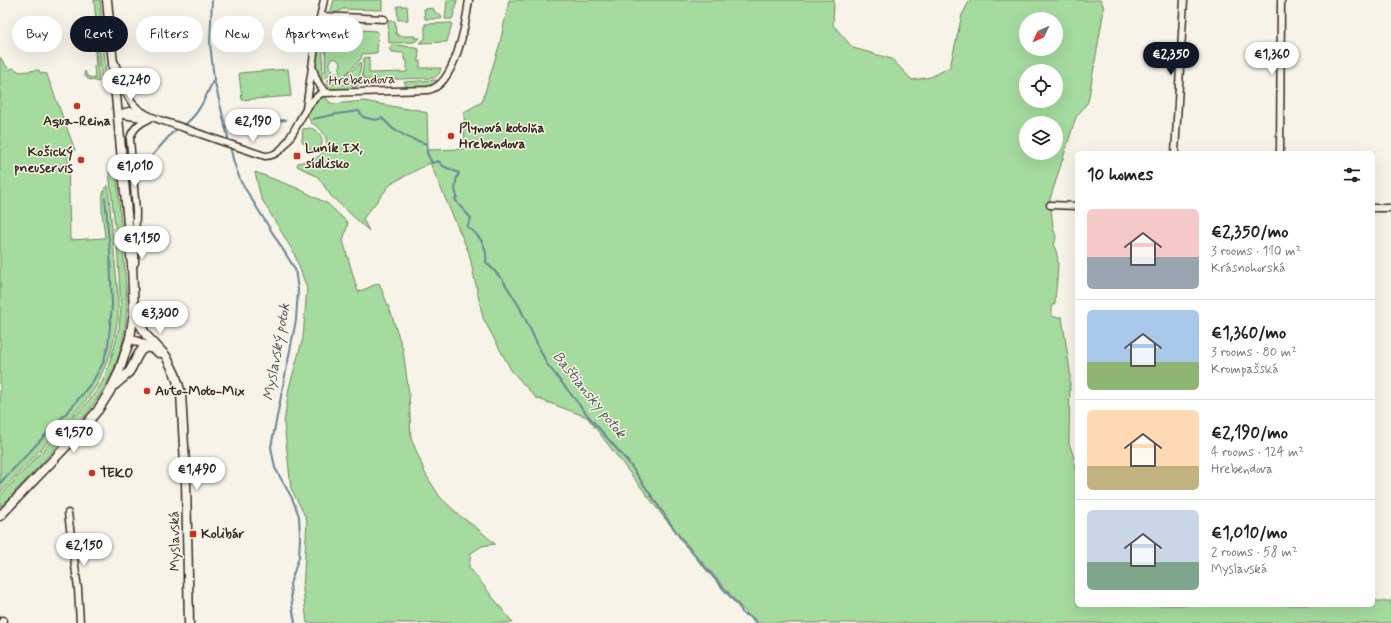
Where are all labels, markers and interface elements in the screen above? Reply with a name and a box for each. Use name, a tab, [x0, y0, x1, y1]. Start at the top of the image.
north arrow	[1019, 12, 1063, 56]
map controls	[1019, 12, 1063, 160]
chip: Buy	[12, 16, 62, 52]
chip: Rent	[70, 16, 128, 52]
chip: Filters	[136, 16, 203, 52]
chip: New	[211, 16, 264, 52]
chip: Apartment	[272, 16, 363, 52]
pin: €2,350	[1138, 42, 1204, 76]
pin: €1,360	[1239, 42, 1305, 76]
text: €2,350	[1152, 46, 1190, 63]
text: €1,360	[1254, 46, 1290, 63]
button: locate	[1019, 64, 1063, 108]
pin: €2,240	[98, 68, 164, 102]
street label: Hrebendova	[328, 70, 396, 90]
text: €2,240	[111, 72, 151, 89]
marker: Aqua-Reina	[72, 101, 82, 111]
pin: €2,190	[220, 109, 286, 143]
place label: Aqua-Reina	[43, 112, 111, 130]
text: €2,190	[234, 113, 272, 130]
button: layers	[1019, 116, 1063, 160]
place label: Plynová kotolňa Hrebendova	[459, 119, 545, 153]
marker: Plynová kotolňa Hrebendova	[446, 131, 456, 141]
place label: Luník IX, sídlisko	[304, 139, 363, 173]
place label: Košický pneuservis	[14, 143, 73, 177]
marker: Luník IX, sídlisko	[292, 151, 302, 161]
pin: €1,010	[102, 154, 168, 188]
marker: Košický pneuservis	[76, 155, 86, 165]
text: €1,010	[117, 158, 153, 175]
text: 10 homes	[1087, 164, 1153, 186]
icon: filters	[1341, 164, 1363, 186]
text: €2,350/mo	[1211, 221, 1289, 243]
icon: home	[1119, 225, 1167, 273]
pin: €1,150	[109, 226, 175, 260]
text: €1,150	[123, 230, 161, 247]
text: 3 rooms · 110 m²	[1211, 243, 1301, 260]
text: Krásnohorská	[1211, 260, 1286, 277]
pin: €3,300	[127, 301, 193, 335]
water label: Myslavský potok	[259, 301, 295, 402]
text: €3,300	[141, 305, 179, 322]
text: €1,360/mo	[1211, 322, 1286, 344]
icon: home	[1119, 326, 1167, 374]
text: 3 rooms · 80 m²	[1211, 344, 1297, 361]
water label: Baštiansky potok	[548, 347, 631, 444]
text: Krompašská	[1211, 361, 1278, 378]
place label: Auto-Moto-Mix	[155, 382, 245, 400]
marker: Auto-Moto-Mix	[142, 386, 152, 396]
pin: €1,570	[41, 420, 107, 454]
text: €2,190/mo	[1211, 422, 1288, 444]
text: €1,570	[55, 424, 93, 441]
icon: home	[1119, 426, 1167, 474]
text: 4 rooms · 124 m²	[1211, 444, 1304, 461]
pin: €1,490	[164, 457, 230, 491]
text: €1,490	[177, 461, 217, 478]
text: Hrebendova	[1211, 461, 1273, 478]
place label: TEKO	[100, 464, 134, 482]
marker: TEKO	[87, 468, 97, 478]
street label: Myslavská	[165, 511, 185, 571]
text: €1,010/mo	[1211, 522, 1287, 544]
place label: Kolibár	[201, 525, 245, 543]
icon: home	[1119, 526, 1167, 574]
marker: Kolibár	[188, 529, 198, 539]
pin: €2,150	[51, 533, 117, 567]
text: €2,150	[65, 537, 103, 554]
text: 2 rooms · 58 m²	[1211, 544, 1298, 561]
text: Myslavská	[1211, 561, 1267, 578]

